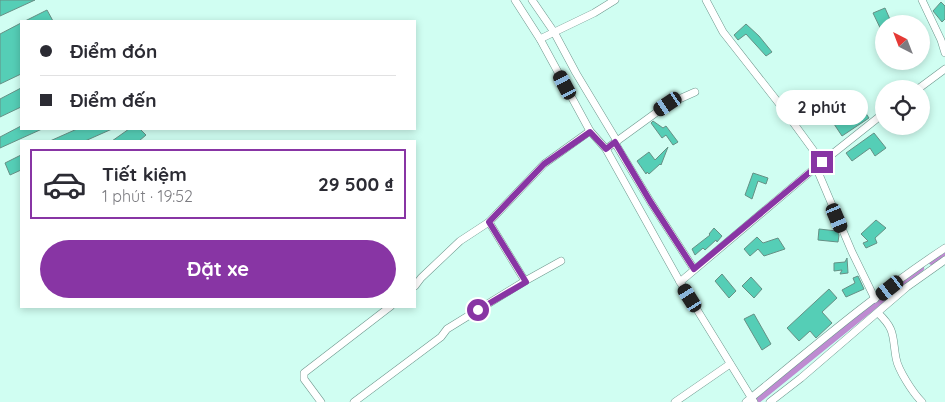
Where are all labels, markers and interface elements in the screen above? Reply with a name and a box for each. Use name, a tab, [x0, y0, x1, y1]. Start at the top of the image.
north arrow	[875, 15, 930, 70]
map controls	[875, 15, 930, 135]
text: Điểm đón	[70, 39, 157, 63]
car	[551, 68, 578, 102]
button: locate	[875, 80, 930, 135]
text: Điểm đến	[70, 88, 157, 112]
car	[651, 89, 684, 119]
callout: 2 phút	[776, 90, 868, 124]
text: 2 phút	[798, 97, 846, 117]
route end	[811, 151, 833, 173]
icon: car	[42, 162, 87, 207]
text: Tiết kiệm	[102, 162, 187, 186]
text: 29 500 ₫	[318, 172, 394, 196]
text: 1 phút · 19:52	[102, 186, 193, 206]
car	[824, 201, 849, 235]
button: Đặt xe	[40, 240, 396, 298]
car	[873, 273, 906, 303]
car	[675, 281, 704, 315]
route start	[467, 299, 489, 321]

